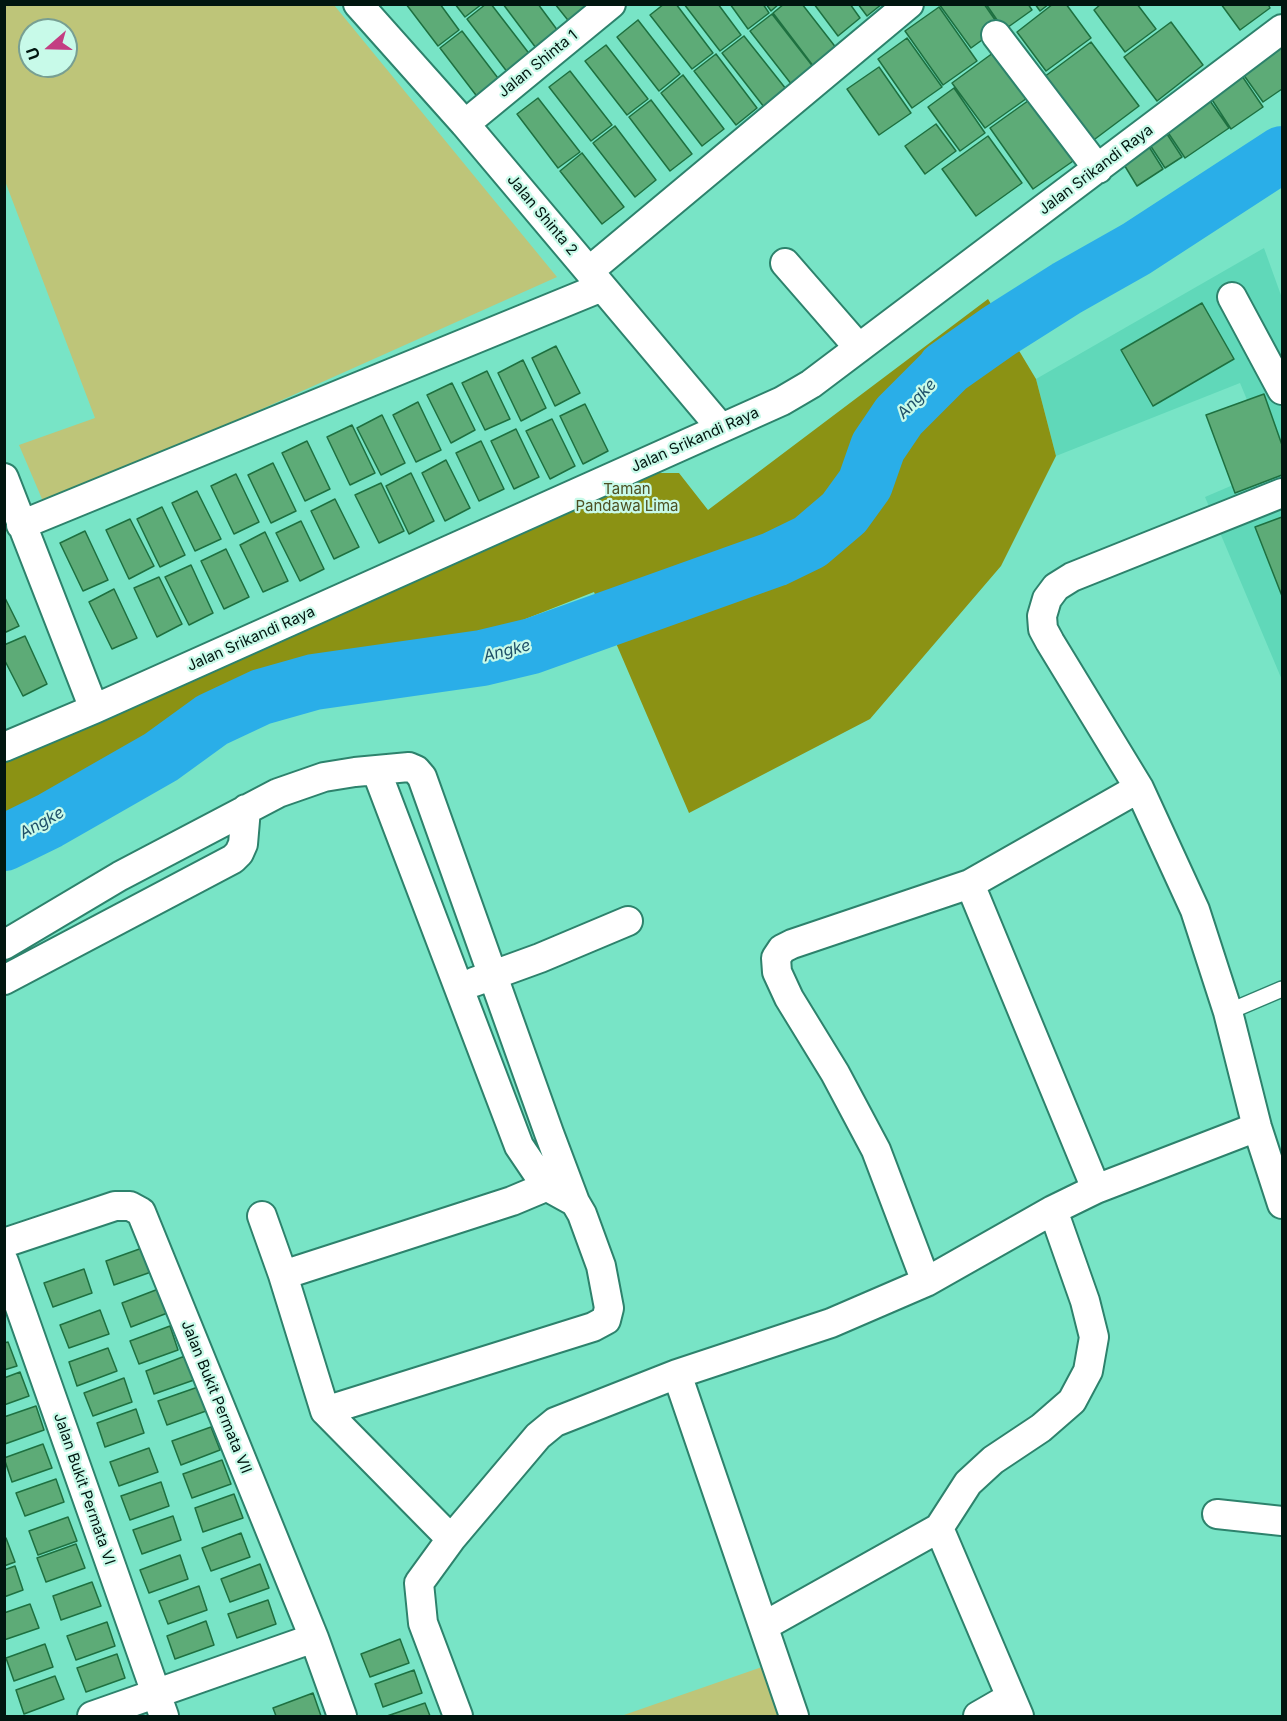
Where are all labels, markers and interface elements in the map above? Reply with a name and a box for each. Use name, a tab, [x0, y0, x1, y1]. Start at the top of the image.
north arrow	[18, 18, 78, 78]
street label: Jalan Shinta 1	[495, 27, 581, 101]
text: U	[22, 45, 44, 62]
street label: Jalan Srikandi Raya	[1035, 121, 1157, 219]
street label: Jalan Shinta 2	[503, 171, 581, 259]
water label: Angke	[893, 375, 941, 423]
street label: Jalan Srikandi Raya	[628, 404, 762, 476]
park label: Taman Pandawa Lima	[575, 480, 679, 515]
street label: Jalan Srikandi Raya	[184, 603, 318, 675]
water label: Angke	[481, 636, 533, 666]
water label: Angke	[16, 803, 68, 843]
street label: Jalan Bukit Permata VII	[177, 1318, 255, 1476]
street label: Jalan Bukit Permata VI	[50, 1411, 118, 1567]

